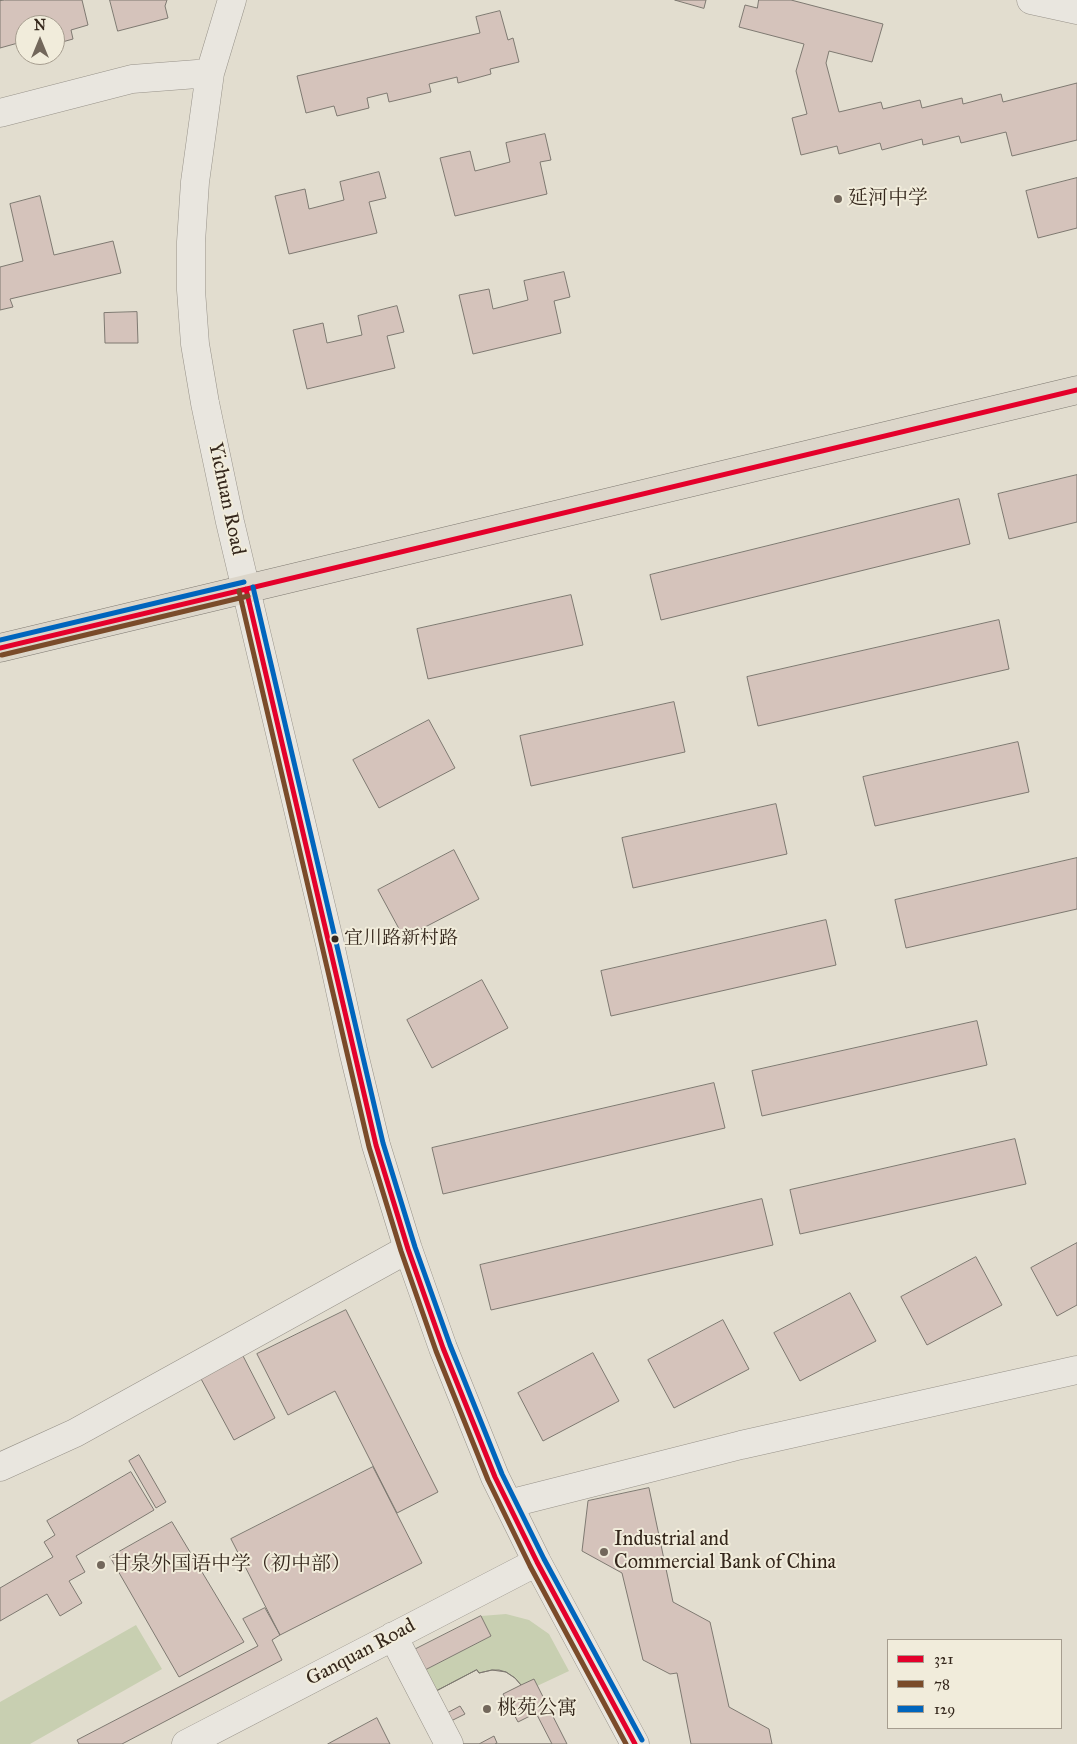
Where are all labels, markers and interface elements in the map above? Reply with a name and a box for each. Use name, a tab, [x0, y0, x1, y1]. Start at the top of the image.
north arrow	[15, 15, 65, 65]
text: N	[34, 17, 46, 34]
place label: 延河中学	[848, 187, 928, 211]
marker: 延河中学	[832, 193, 844, 205]
street label: Yichuan Road	[202, 441, 250, 557]
place label: 宜川路新村路	[344, 928, 458, 950]
marker: 宜川路新村路	[330, 934, 340, 944]
place label: Industrial and Commercial Bank of China	[614, 1528, 836, 1575]
marker: Industrial and Commercial Bank of China	[598, 1546, 610, 1558]
place label: 甘泉外国语中学（初中部）	[111, 1553, 351, 1577]
marker: 甘泉外国语中学（初中部）	[95, 1559, 107, 1571]
street label: Ganquan Road	[302, 1614, 420, 1692]
legend	[887, 1639, 1062, 1729]
text: 321	[934, 1650, 953, 1668]
text: 78	[934, 1675, 950, 1693]
place label: 桃苑公寓	[497, 1697, 577, 1721]
text: 129	[934, 1700, 955, 1718]
marker: 桃苑公寓	[481, 1703, 493, 1715]

